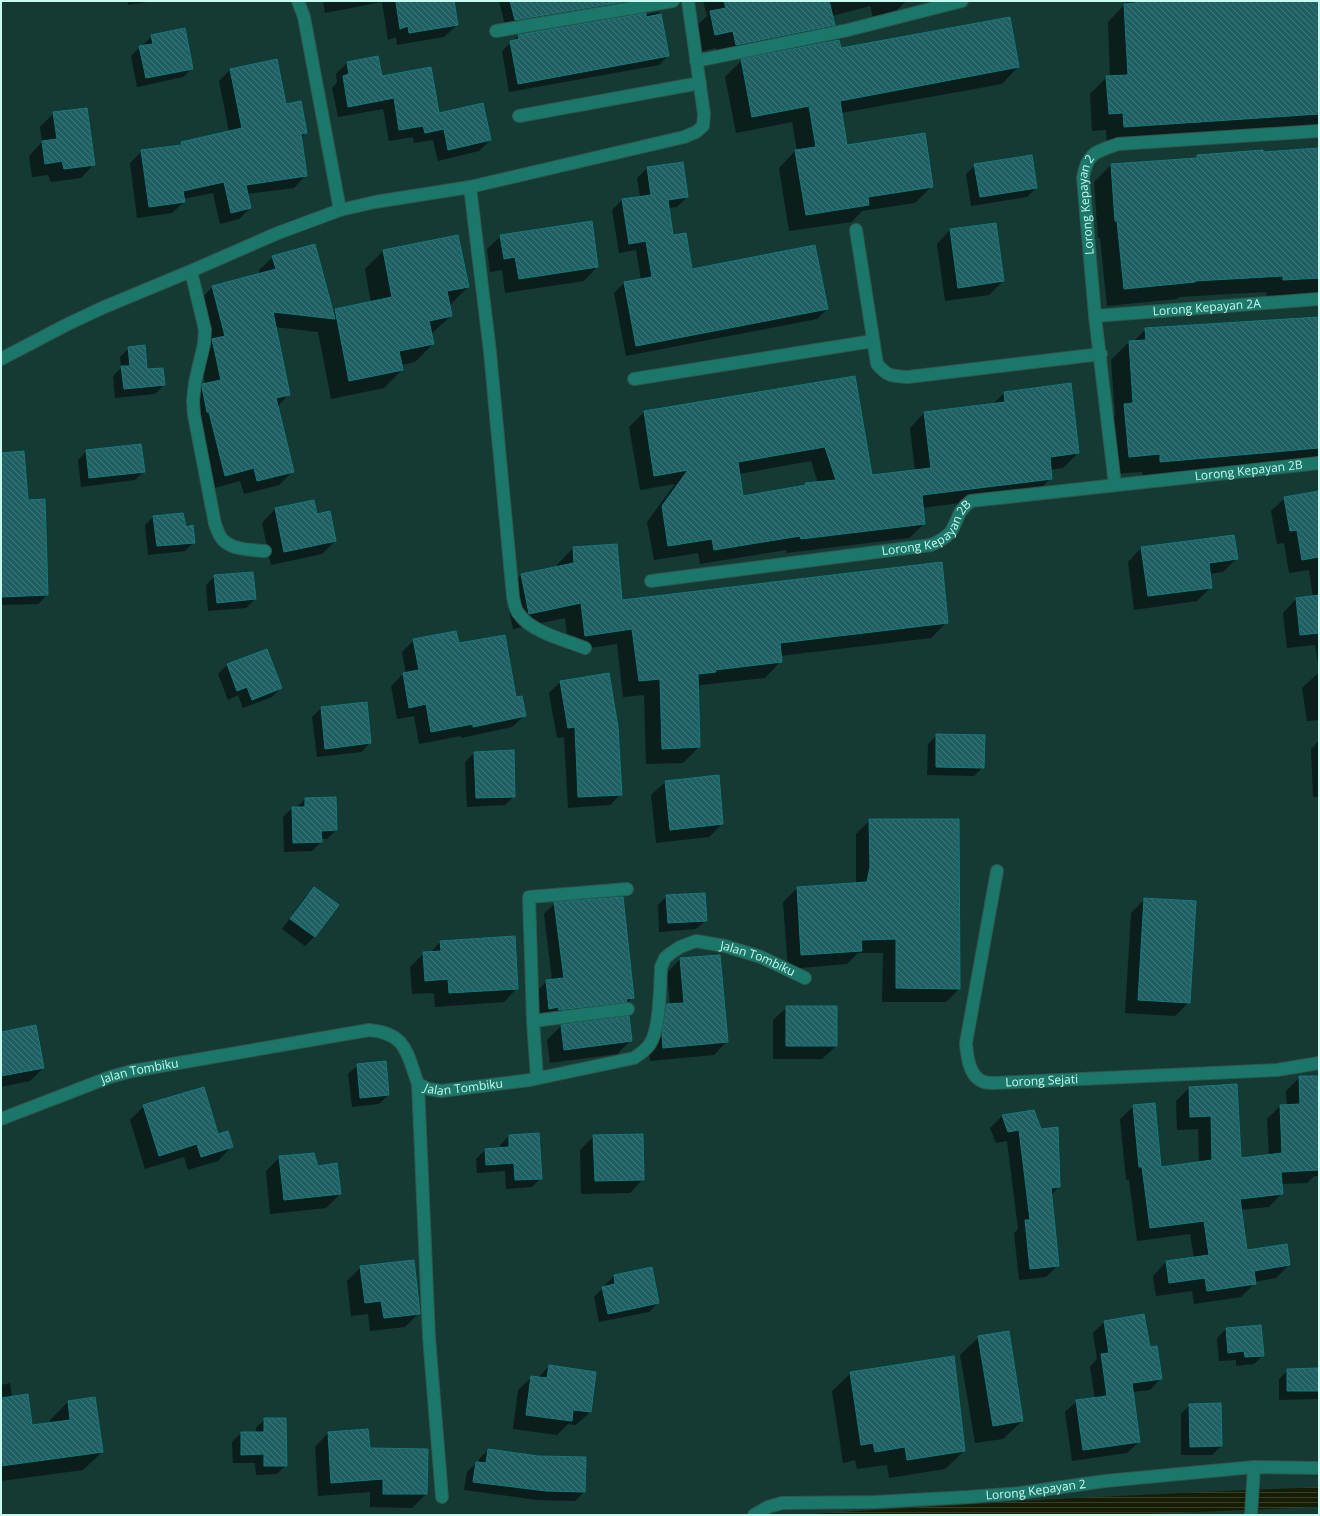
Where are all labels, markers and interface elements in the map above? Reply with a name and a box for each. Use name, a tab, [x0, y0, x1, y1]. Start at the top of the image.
street label: Lorong Kepayan 2	[1074, 151, 1098, 256]
street label: Lorong Kepayan 2A	[1152, 294, 1262, 320]
street label: Lorong Kepayan 2B	[1194, 456, 1304, 485]
street label: Lorong Kepayan 2B	[881, 496, 975, 559]
street label: Jalan Tombiku	[718, 936, 798, 980]
street label: Jalan Tombiku	[97, 1054, 180, 1088]
street label: Lorong Sejati	[1005, 1070, 1078, 1090]
street label: Jalan Tombiku	[421, 1074, 504, 1099]
street label: Lorong Kepayan 2	[985, 1475, 1087, 1504]

